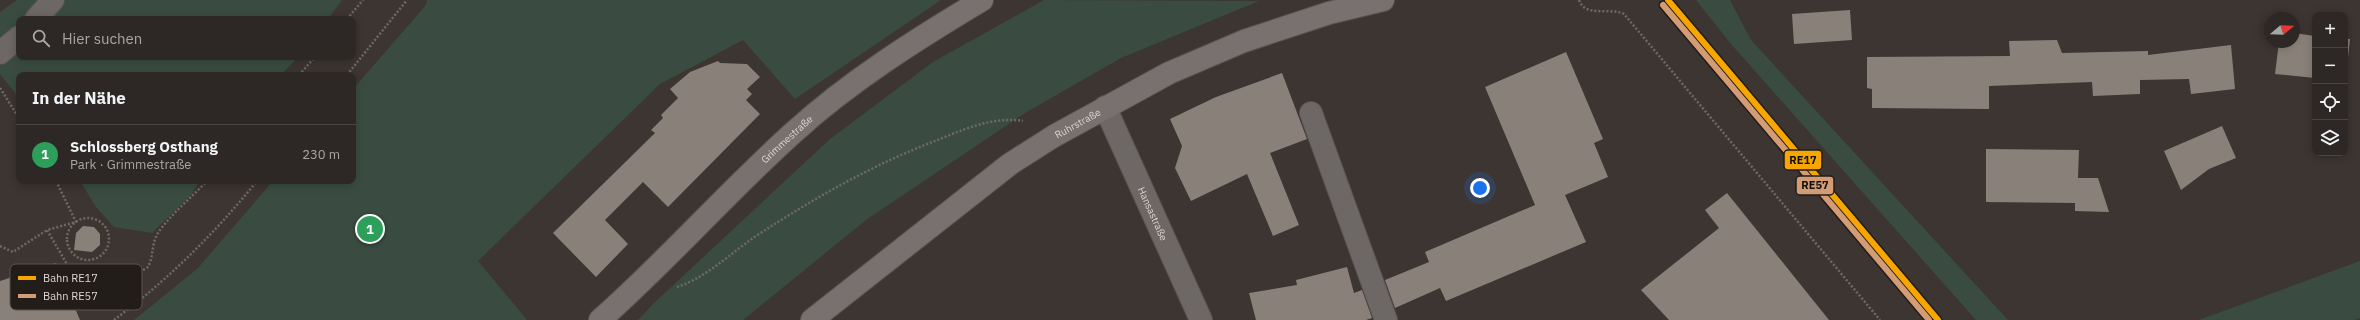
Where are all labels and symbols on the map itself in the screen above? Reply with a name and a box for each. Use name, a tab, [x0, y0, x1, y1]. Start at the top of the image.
north arrow	[2264, 12, 2300, 48]
street label: Ruhrstraße	[1052, 105, 1104, 141]
street label: Grimmestraße	[758, 112, 816, 166]
line badge: RE17	[1784, 150, 1822, 170]
text: RE17	[1789, 153, 1817, 167]
line badge: RE57	[1796, 176, 1834, 195]
your location	[1470, 178, 1490, 198]
text: RE57	[1801, 178, 1829, 192]
street label: Hansastraße	[1135, 185, 1171, 243]
pin: 1	[357, 214, 383, 244]
legend	[10, 264, 142, 310]
text: Bahn RE17	[43, 271, 98, 285]
text: Bahn RE57	[43, 289, 98, 303]

